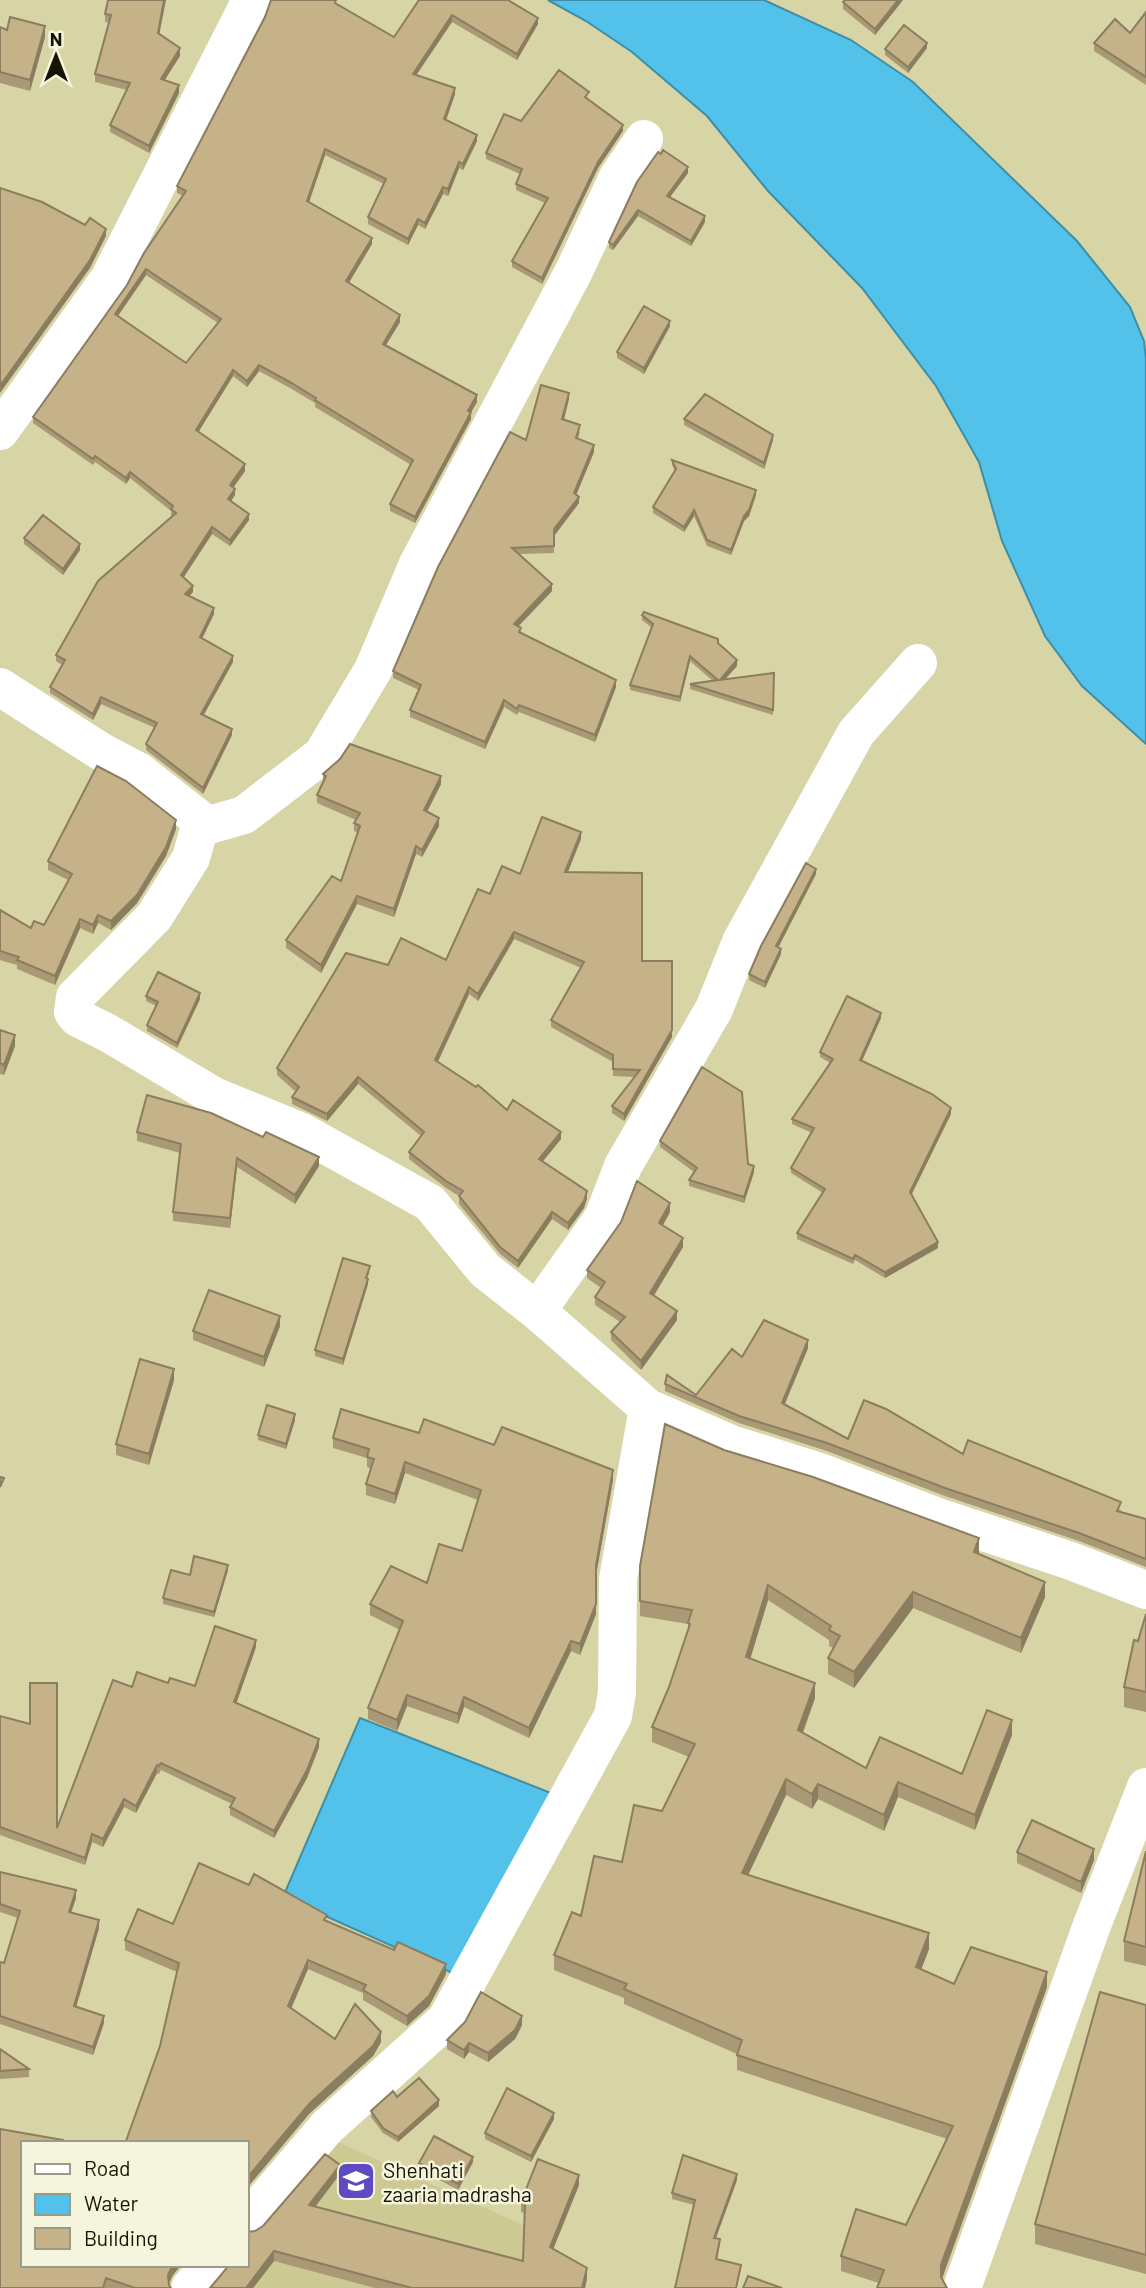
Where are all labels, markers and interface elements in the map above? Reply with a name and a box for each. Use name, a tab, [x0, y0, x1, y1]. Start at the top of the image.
north arrow	[21, 21, 91, 91]
text: N	[50, 27, 62, 50]
legend	[21, 2141, 248, 2267]
text: Road	[84, 2155, 130, 2180]
place label: Shenhati zaaria madrasha	[383, 2157, 532, 2206]
school or university icon: Shenhati zaaria madrasha	[335, 2160, 377, 2202]
text: Water	[84, 2190, 139, 2215]
text: Building	[84, 2225, 158, 2250]

